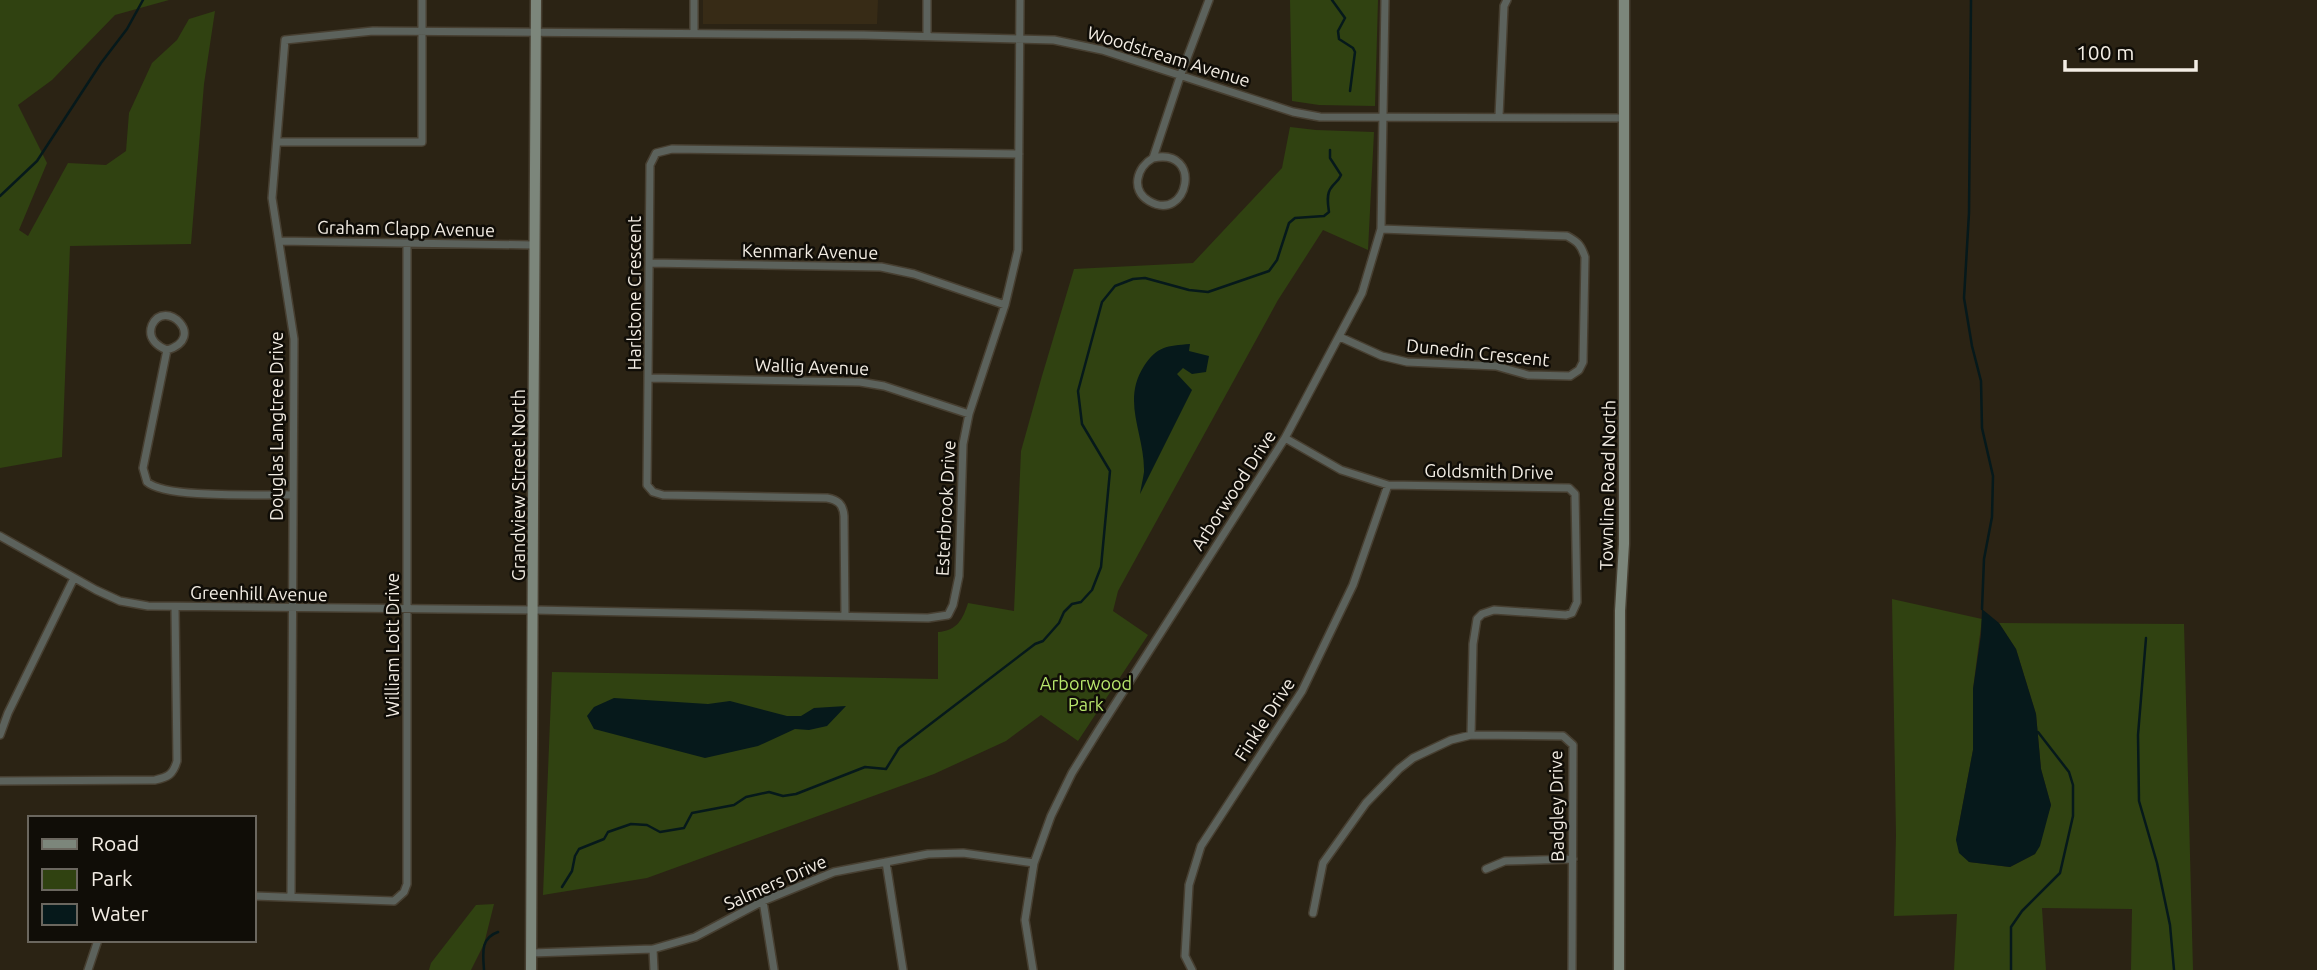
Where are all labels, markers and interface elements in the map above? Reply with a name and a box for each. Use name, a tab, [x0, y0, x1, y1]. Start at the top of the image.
street label: Woodstream Avenue	[1085, 22, 1253, 90]
scale bar	[2065, 28, 2196, 72]
text: 100 m	[2076, 40, 2134, 64]
street label: Graham Clapp Avenue	[317, 216, 495, 240]
street label: Harlstone Crescent	[624, 216, 644, 370]
street label: Kenmark Avenue	[742, 240, 878, 262]
street label: Douglas Langtree Drive	[266, 331, 286, 521]
street label: Dunedin Crescent	[1405, 335, 1551, 369]
street label: Wallig Avenue	[754, 354, 870, 378]
street label: Grandview Street North	[508, 389, 528, 581]
street label: Townline Road North	[1596, 400, 1618, 570]
street label: Arborwood Drive	[1187, 426, 1279, 554]
street label: Esterbrook Drive	[931, 440, 959, 576]
street label: Goldsmith Drive	[1424, 460, 1554, 482]
street label: William Lott Drive	[382, 573, 402, 717]
street label: Greenhill Avenue	[190, 582, 328, 604]
park label: Arborwood Park	[1040, 673, 1132, 714]
street label: Finkle Drive	[1230, 674, 1298, 764]
street label: Badgley Drive	[1545, 750, 1567, 862]
legend	[28, 816, 256, 942]
text: Road	[91, 831, 139, 855]
street label: Salmers Drive	[721, 850, 829, 914]
text: Park	[91, 866, 133, 890]
text: Water	[91, 901, 149, 925]

